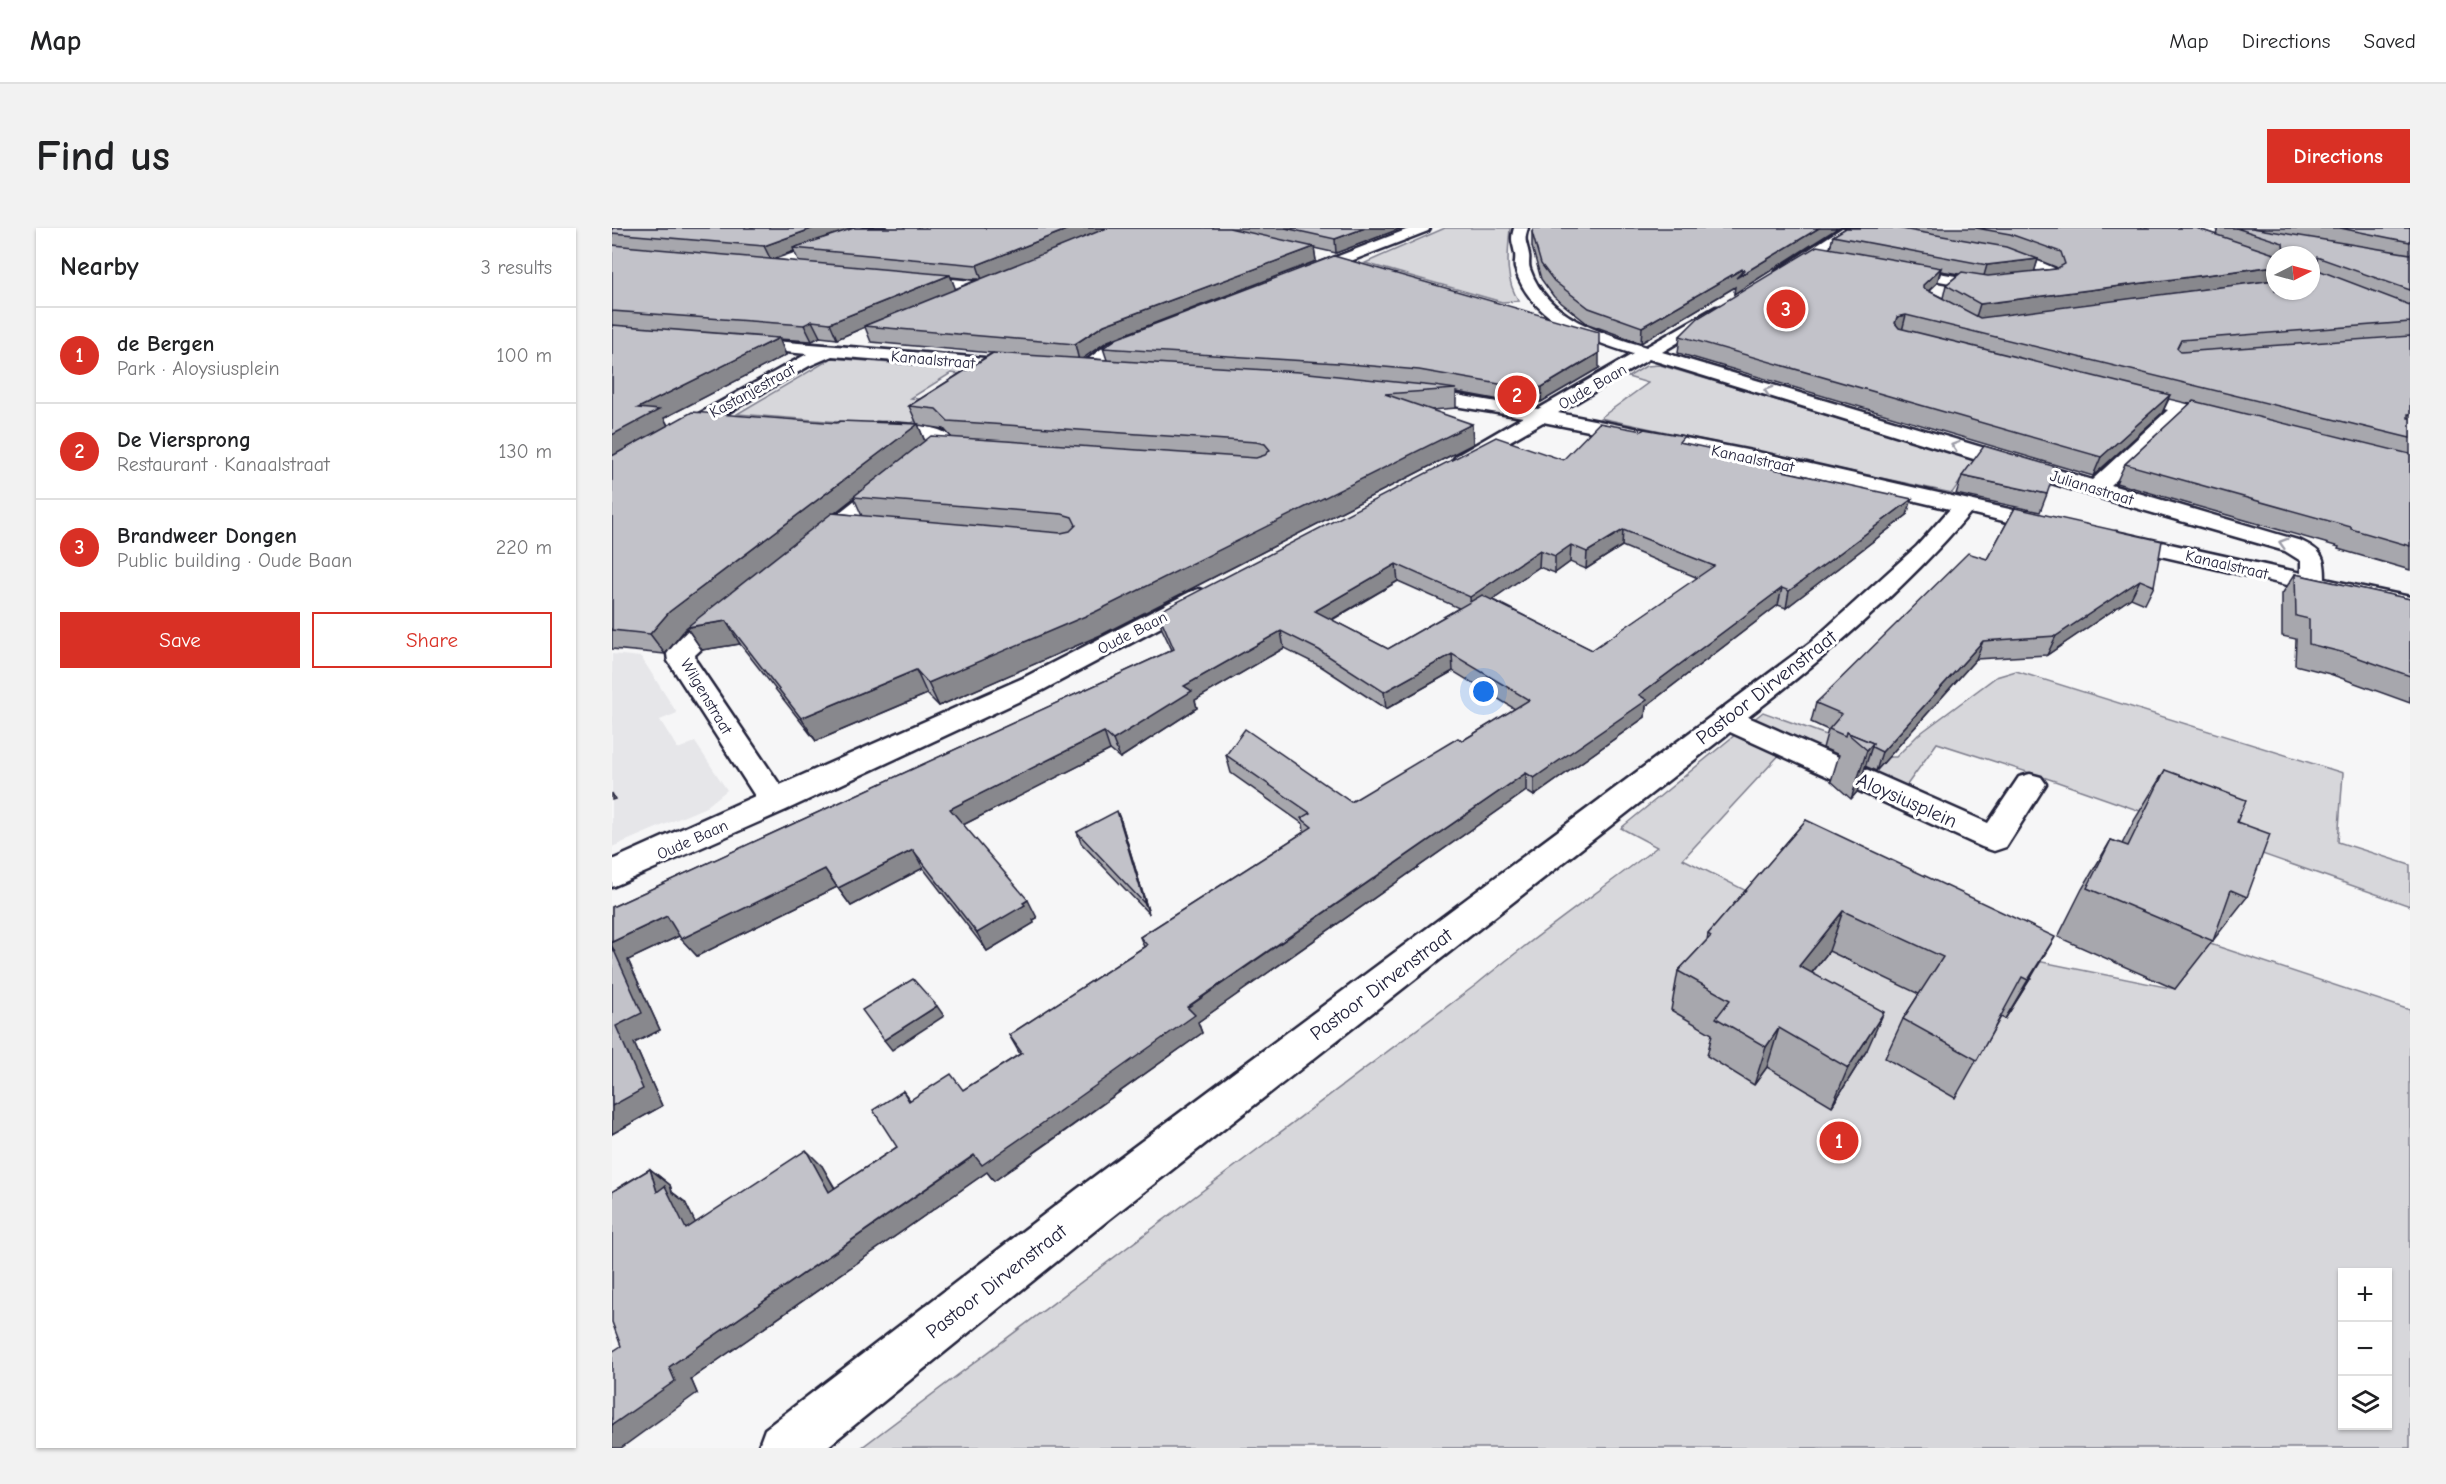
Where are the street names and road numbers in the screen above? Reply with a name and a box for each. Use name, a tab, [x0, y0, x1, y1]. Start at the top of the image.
street label: Kanaalstraat	[890, 347, 976, 373]
street label: Kastanjestraat	[706, 360, 799, 422]
street label: Oude Baan	[1555, 360, 1630, 414]
street label: Kanaalstraat	[1710, 441, 1796, 477]
street label: Julianastraat	[2048, 467, 2136, 509]
street label: Kanaalstraat	[2184, 547, 2270, 583]
street label: Oude Baan	[1095, 608, 1170, 658]
street label: Pastoor Dirvenstraat	[1691, 625, 1842, 749]
street label: Wilgenstraat	[677, 656, 736, 738]
street label: Aloysiusplein	[1853, 768, 1961, 833]
street label: Oude Baan	[654, 816, 731, 864]
street label: Pastoor Dirvenstraat	[1306, 923, 1458, 1045]
street label: Pastoor Dirvenstraat	[921, 1219, 1072, 1343]

